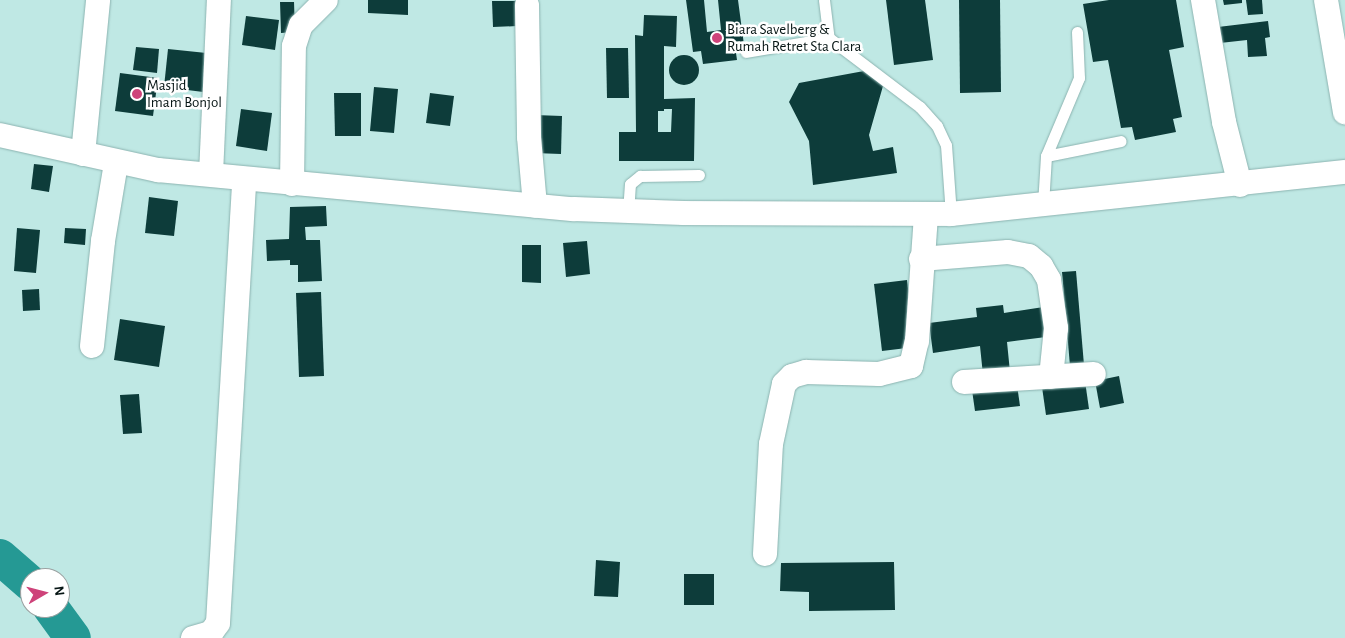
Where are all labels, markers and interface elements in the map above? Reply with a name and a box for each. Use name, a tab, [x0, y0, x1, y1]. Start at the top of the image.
place label: Biara Savelberg & Rumah Retret Sta Clara	[727, 20, 861, 55]
marker: Biara Savelberg & Rumah Retret Sta Clara	[711, 32, 723, 44]
place label: Masjid Imam Bonjol	[147, 76, 222, 111]
marker: Masjid Imam Bonjol	[131, 88, 143, 100]
north arrow	[20, 568, 70, 618]
text: N	[51, 585, 66, 597]

